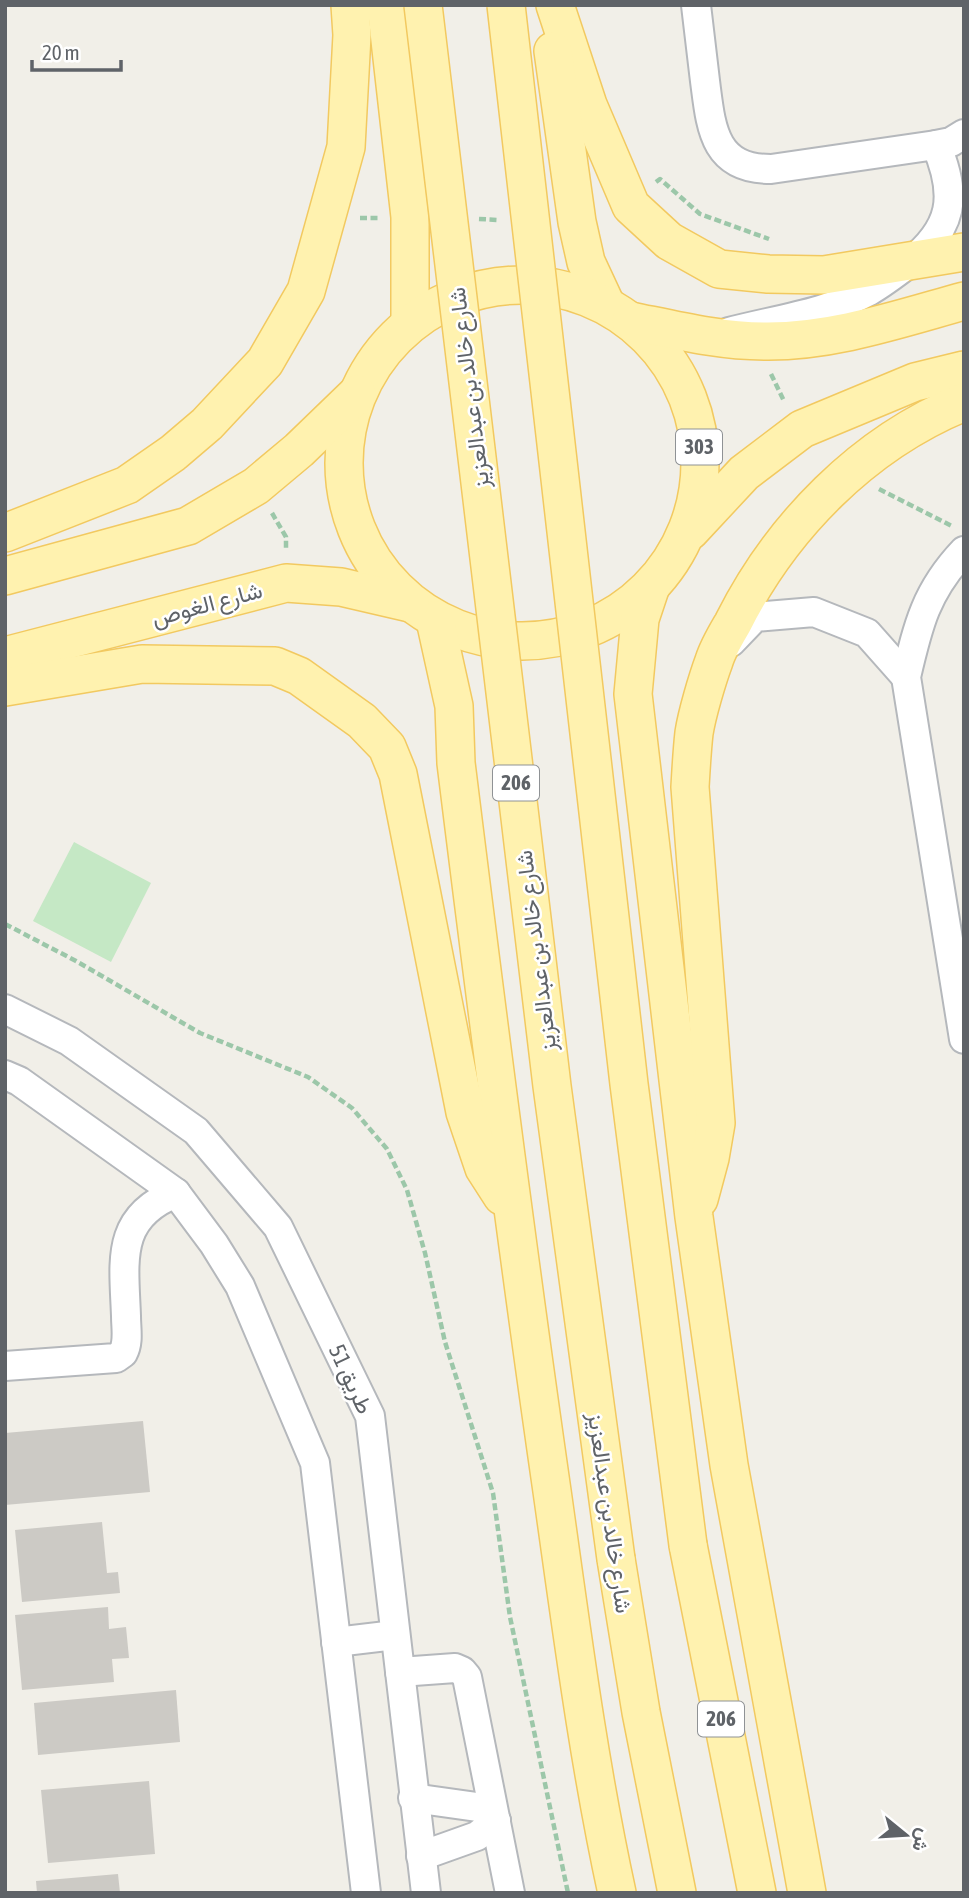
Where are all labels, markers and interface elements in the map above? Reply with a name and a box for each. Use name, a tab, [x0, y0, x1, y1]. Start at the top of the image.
scale bar	[32, 28, 121, 72]
text: 20 m	[42, 40, 80, 64]
street label: شارع خالد بن عبدالعزيز	[444, 286, 497, 491]
road number: 303	[676, 430, 722, 464]
street label: شارع الغوص	[149, 577, 266, 634]
road number: 206	[493, 766, 539, 800]
street label: شارع خالد بن عبدالعزيز	[511, 849, 564, 1054]
street label: طريق 51	[322, 1340, 378, 1419]
street label: شارع خالد بن عبدالعزيز	[580, 1410, 637, 1615]
road number: 206	[698, 1702, 744, 1736]
north arrow	[871, 1800, 941, 1870]
text: ش	[907, 1826, 936, 1855]

